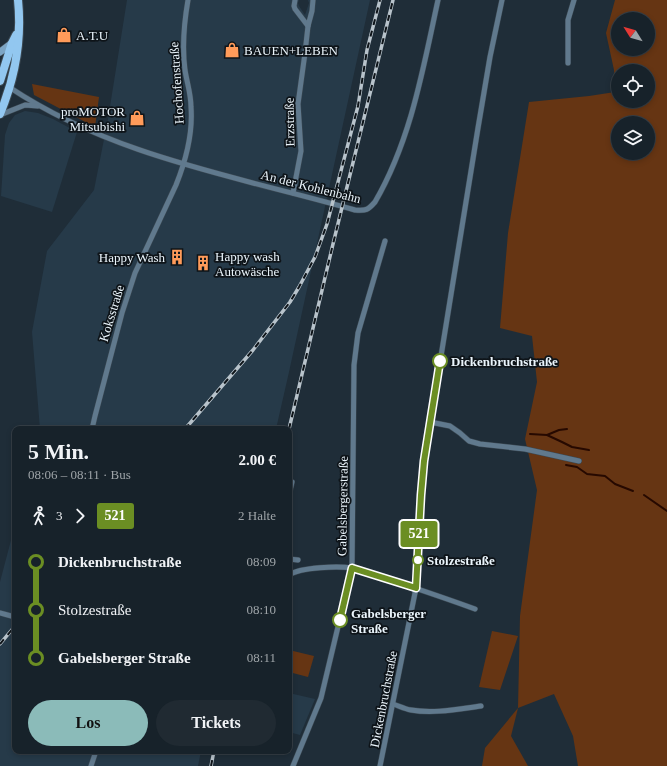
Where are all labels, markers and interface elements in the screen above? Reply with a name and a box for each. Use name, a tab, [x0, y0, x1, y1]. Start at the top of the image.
north arrow	[611, 12, 655, 56]
map controls	[611, 12, 655, 160]
shop icon: A.T.U	[55, 26, 73, 44]
place label: A.T.U	[76, 28, 109, 43]
street label: Hochofenstraße	[166, 41, 187, 125]
shop icon: BAUEN+LEBEN	[223, 41, 241, 59]
place label: BAUEN+LEBEN	[244, 43, 339, 58]
button: locate	[611, 64, 655, 108]
street label: Erzstraße	[282, 97, 297, 147]
place label: proMOTOR Mitsubishi	[61, 104, 125, 134]
shop icon: proMOTOR Mitsubishi	[128, 109, 146, 127]
button: layers	[611, 116, 655, 160]
street label: An der Kohlenbahn	[259, 167, 363, 206]
building icon: Happy Wash	[168, 248, 186, 266]
place label: Happy wash Autowäsche	[215, 249, 280, 279]
place label: Happy Wash	[99, 250, 165, 265]
building icon: Happy wash Autowäsche	[194, 254, 212, 272]
street label: Koksstraße	[96, 283, 127, 343]
marker: Dickenbruchstraße	[432, 353, 448, 369]
place label: Dickenbruchstraße	[451, 354, 558, 369]
text: 5 Min.	[28, 439, 89, 464]
text: 2.00 €	[239, 452, 276, 468]
street label: Gabelsbergerstraße	[334, 456, 351, 556]
text: 08:06 – 08:11 · Bus	[28, 467, 131, 482]
icon: walk	[28, 505, 50, 527]
icon: forward	[69, 505, 91, 527]
text: 3	[56, 508, 63, 523]
text: 521	[105, 508, 126, 523]
text: 2 Halte	[238, 508, 276, 523]
line badge: 521	[396, 521, 442, 547]
text: 521	[409, 526, 430, 541]
place label: Stolzestraße	[427, 553, 495, 568]
text: Dickenbruchstraße	[58, 554, 181, 570]
text: 08:09	[246, 554, 276, 569]
marker: Stolzestraße	[412, 554, 424, 566]
text: Stolzestraße	[58, 602, 131, 618]
text: 08:10	[246, 602, 276, 617]
place label: Gabelsberger Straße	[351, 606, 426, 636]
marker: Gabelsberger Straße	[332, 612, 348, 628]
street label: Dickenbruchstraße	[367, 649, 400, 749]
text: Gabelsberger Straße	[58, 650, 191, 666]
text: 08:11	[247, 650, 276, 665]
button: Los	[28, 700, 148, 746]
button: Tickets	[156, 700, 276, 746]

